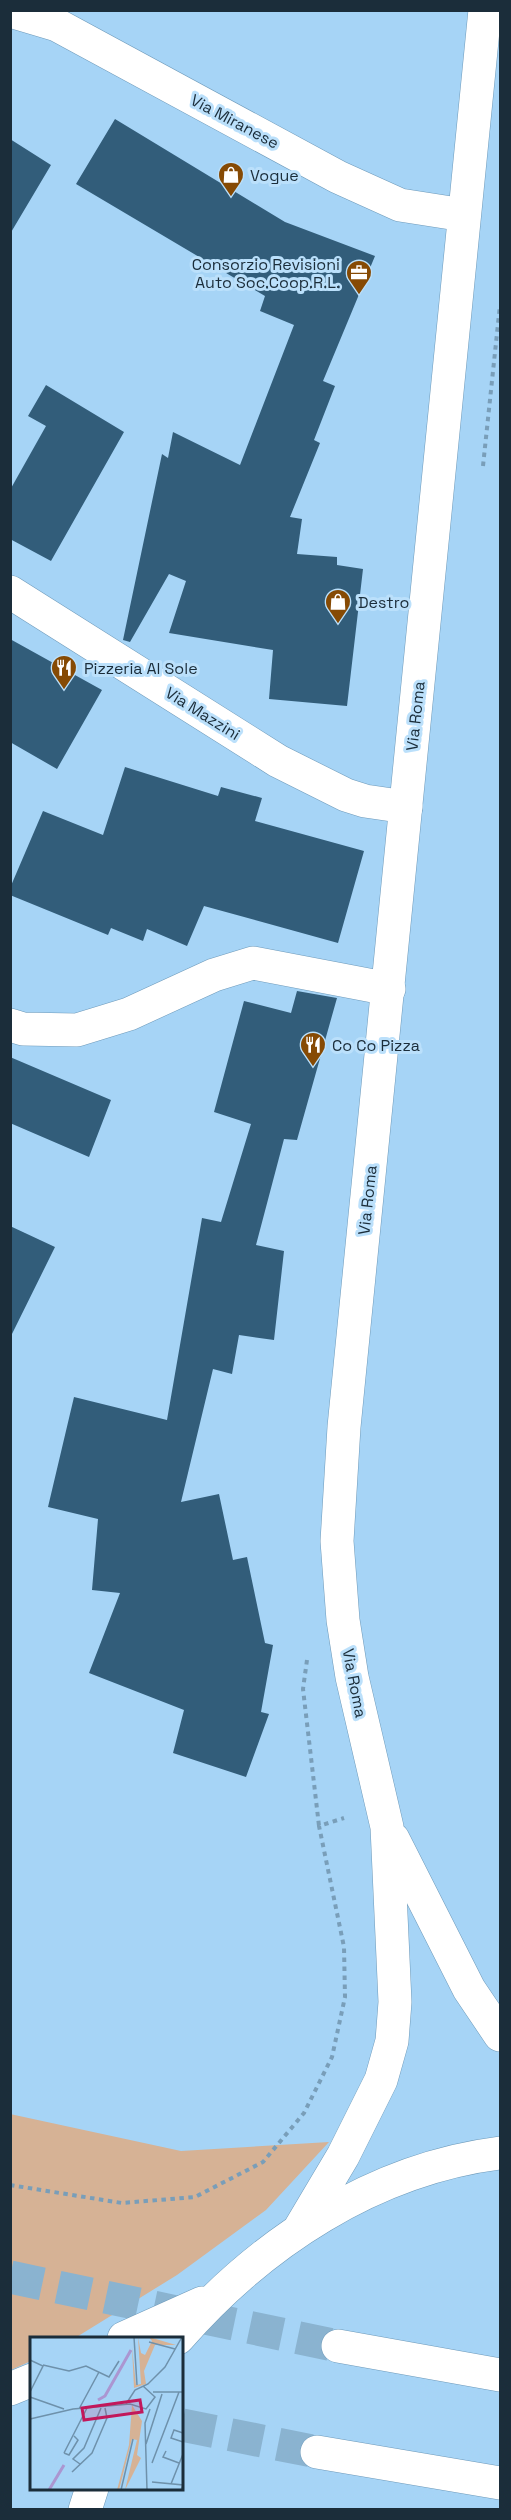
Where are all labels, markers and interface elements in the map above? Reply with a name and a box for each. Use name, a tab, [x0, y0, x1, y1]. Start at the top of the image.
street label: Via Miranese	[187, 89, 283, 153]
shop icon: Vogue	[216, 160, 246, 198]
place label: Vogue	[250, 165, 299, 186]
place label: Consorzio Revisioni Auto Soc.Coop.R.L.	[192, 254, 340, 293]
office icon: Consorzio Revisioni Auto Soc.Coop.R.L.	[344, 258, 374, 296]
shop icon: Destro	[323, 587, 353, 625]
place label: Destro	[358, 592, 409, 613]
restaurant icon: Pizzeria Al Sole	[49, 653, 79, 691]
place label: Pizzeria Al Sole	[84, 658, 198, 679]
street label: Via Roma	[401, 680, 430, 752]
street label: Via Mazzini	[161, 682, 244, 745]
restaurant icon: Co Co Pizza	[298, 1030, 328, 1068]
place label: Co Co Pizza	[332, 1035, 420, 1056]
street label: Via Roma	[353, 1164, 382, 1236]
street label: Via Roma	[338, 1647, 372, 1720]
inset map	[30, 2337, 183, 2490]

